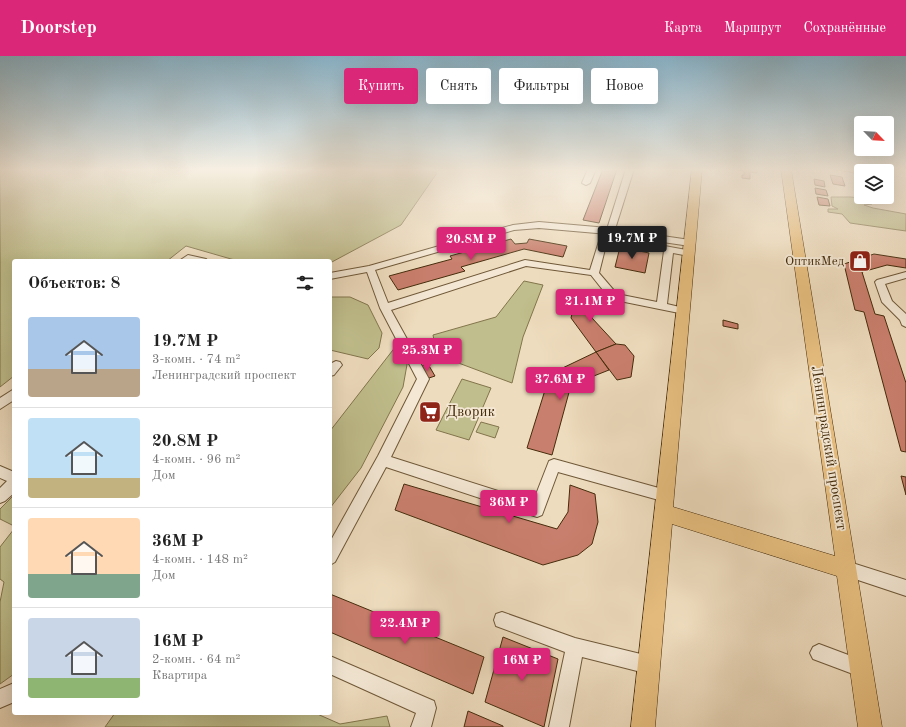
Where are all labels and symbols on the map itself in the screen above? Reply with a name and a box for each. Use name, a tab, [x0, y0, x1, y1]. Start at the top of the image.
north arrow	[854, 116, 894, 156]
pin: 19.7M ₽	[595, 226, 669, 260]
pin: 20.8M ₽	[434, 227, 508, 261]
shop icon: ОптикМед	[847, 248, 873, 274]
place label: ОптикМед	[785, 255, 845, 268]
pin: 21.1M ₽	[553, 289, 627, 323]
pin: 25.3M ₽	[390, 338, 464, 372]
street label: Ленинградский проспект	[808, 365, 848, 531]
pin: 37.6M ₽	[523, 367, 597, 401]
supermarket icon: Дворик	[417, 399, 443, 425]
place label: Дворик	[446, 405, 496, 420]
pin: 36M ₽	[481, 490, 537, 524]
pin: 22.4M ₽	[368, 611, 442, 645]
pin: 16M ₽	[494, 648, 550, 682]

